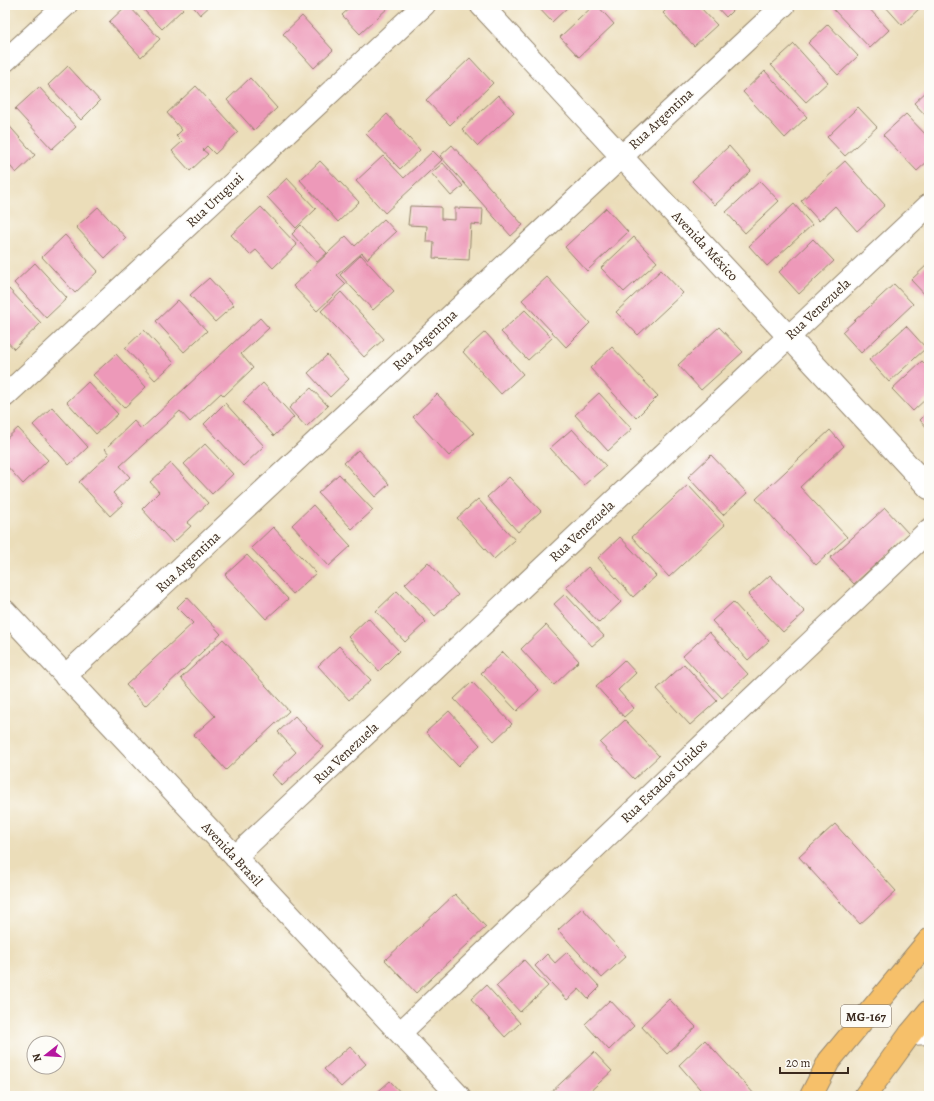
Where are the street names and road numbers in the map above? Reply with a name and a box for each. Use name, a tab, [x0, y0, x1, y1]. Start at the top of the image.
street label: Rua Argentina	[625, 84, 698, 154]
street label: Rua Uruguai	[182, 168, 248, 232]
street label: Avenida México	[667, 206, 742, 285]
street label: Rua Venezuela	[781, 273, 855, 344]
street label: Rua Argentina	[389, 305, 462, 375]
street label: Rua Venezuela	[545, 495, 619, 566]
street label: Rua Argentina	[152, 527, 225, 597]
street label: Rua Venezuela	[309, 717, 383, 788]
street label: Rua Estados Unidos	[616, 735, 712, 827]
street label: Avenida Brasil	[197, 817, 267, 891]
road number: MG-167	[841, 1005, 891, 1027]

